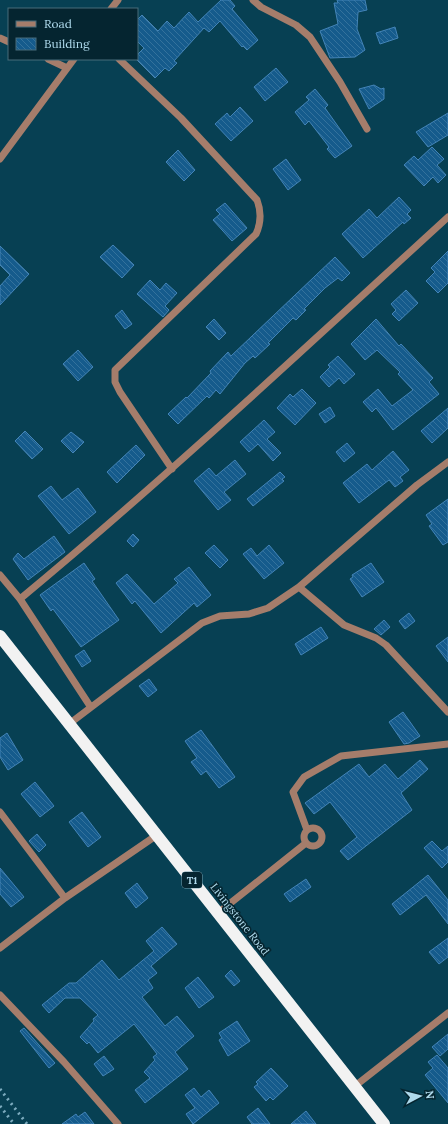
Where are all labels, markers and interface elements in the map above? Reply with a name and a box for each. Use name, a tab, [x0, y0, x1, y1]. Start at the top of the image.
legend	[8, 8, 138, 60]
text: Road	[44, 16, 72, 31]
text: Building	[44, 36, 90, 51]
road number: T1	[182, 872, 202, 888]
street label: Livingstone Road	[207, 880, 273, 958]
north arrow	[400, 1076, 440, 1116]
text: N	[422, 1090, 437, 1100]

